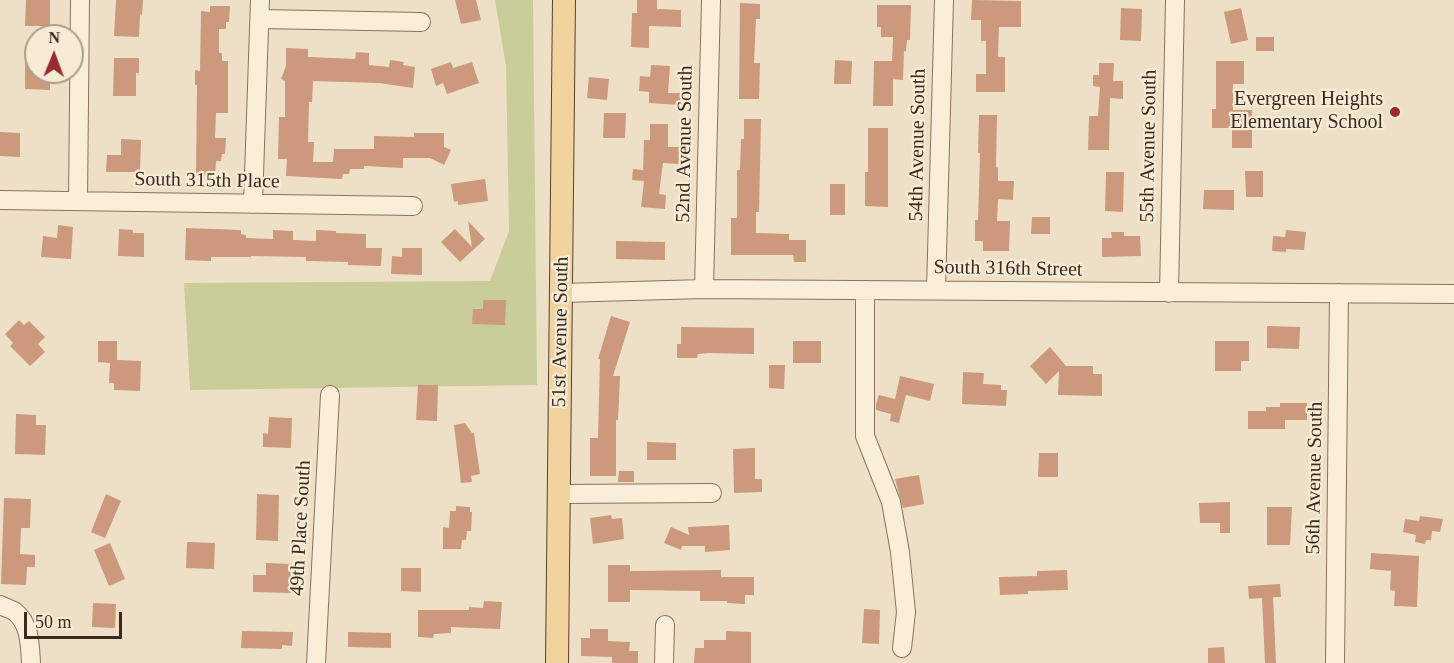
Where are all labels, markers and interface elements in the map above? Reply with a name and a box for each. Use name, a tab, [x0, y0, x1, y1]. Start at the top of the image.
north arrow	[24, 24, 84, 84]
text: N	[48, 29, 60, 46]
street label: 52nd Avenue South	[672, 65, 698, 223]
street label: 54th Avenue South	[905, 68, 931, 222]
street label: 55th Avenue South	[1136, 69, 1162, 223]
place label: Evergreen Heights Elementary School	[1230, 88, 1383, 135]
marker: Evergreen Heights Elementary School	[1388, 105, 1402, 119]
street label: South 315th Place	[134, 168, 280, 194]
street label: 51st Avenue South	[548, 256, 574, 408]
street label: South 316th Street	[933, 256, 1083, 282]
street label: 56th Avenue South	[1302, 401, 1328, 555]
street label: 49th Place South	[285, 460, 317, 596]
scale bar	[27, 600, 124, 638]
text: 50 m	[35, 612, 72, 632]

